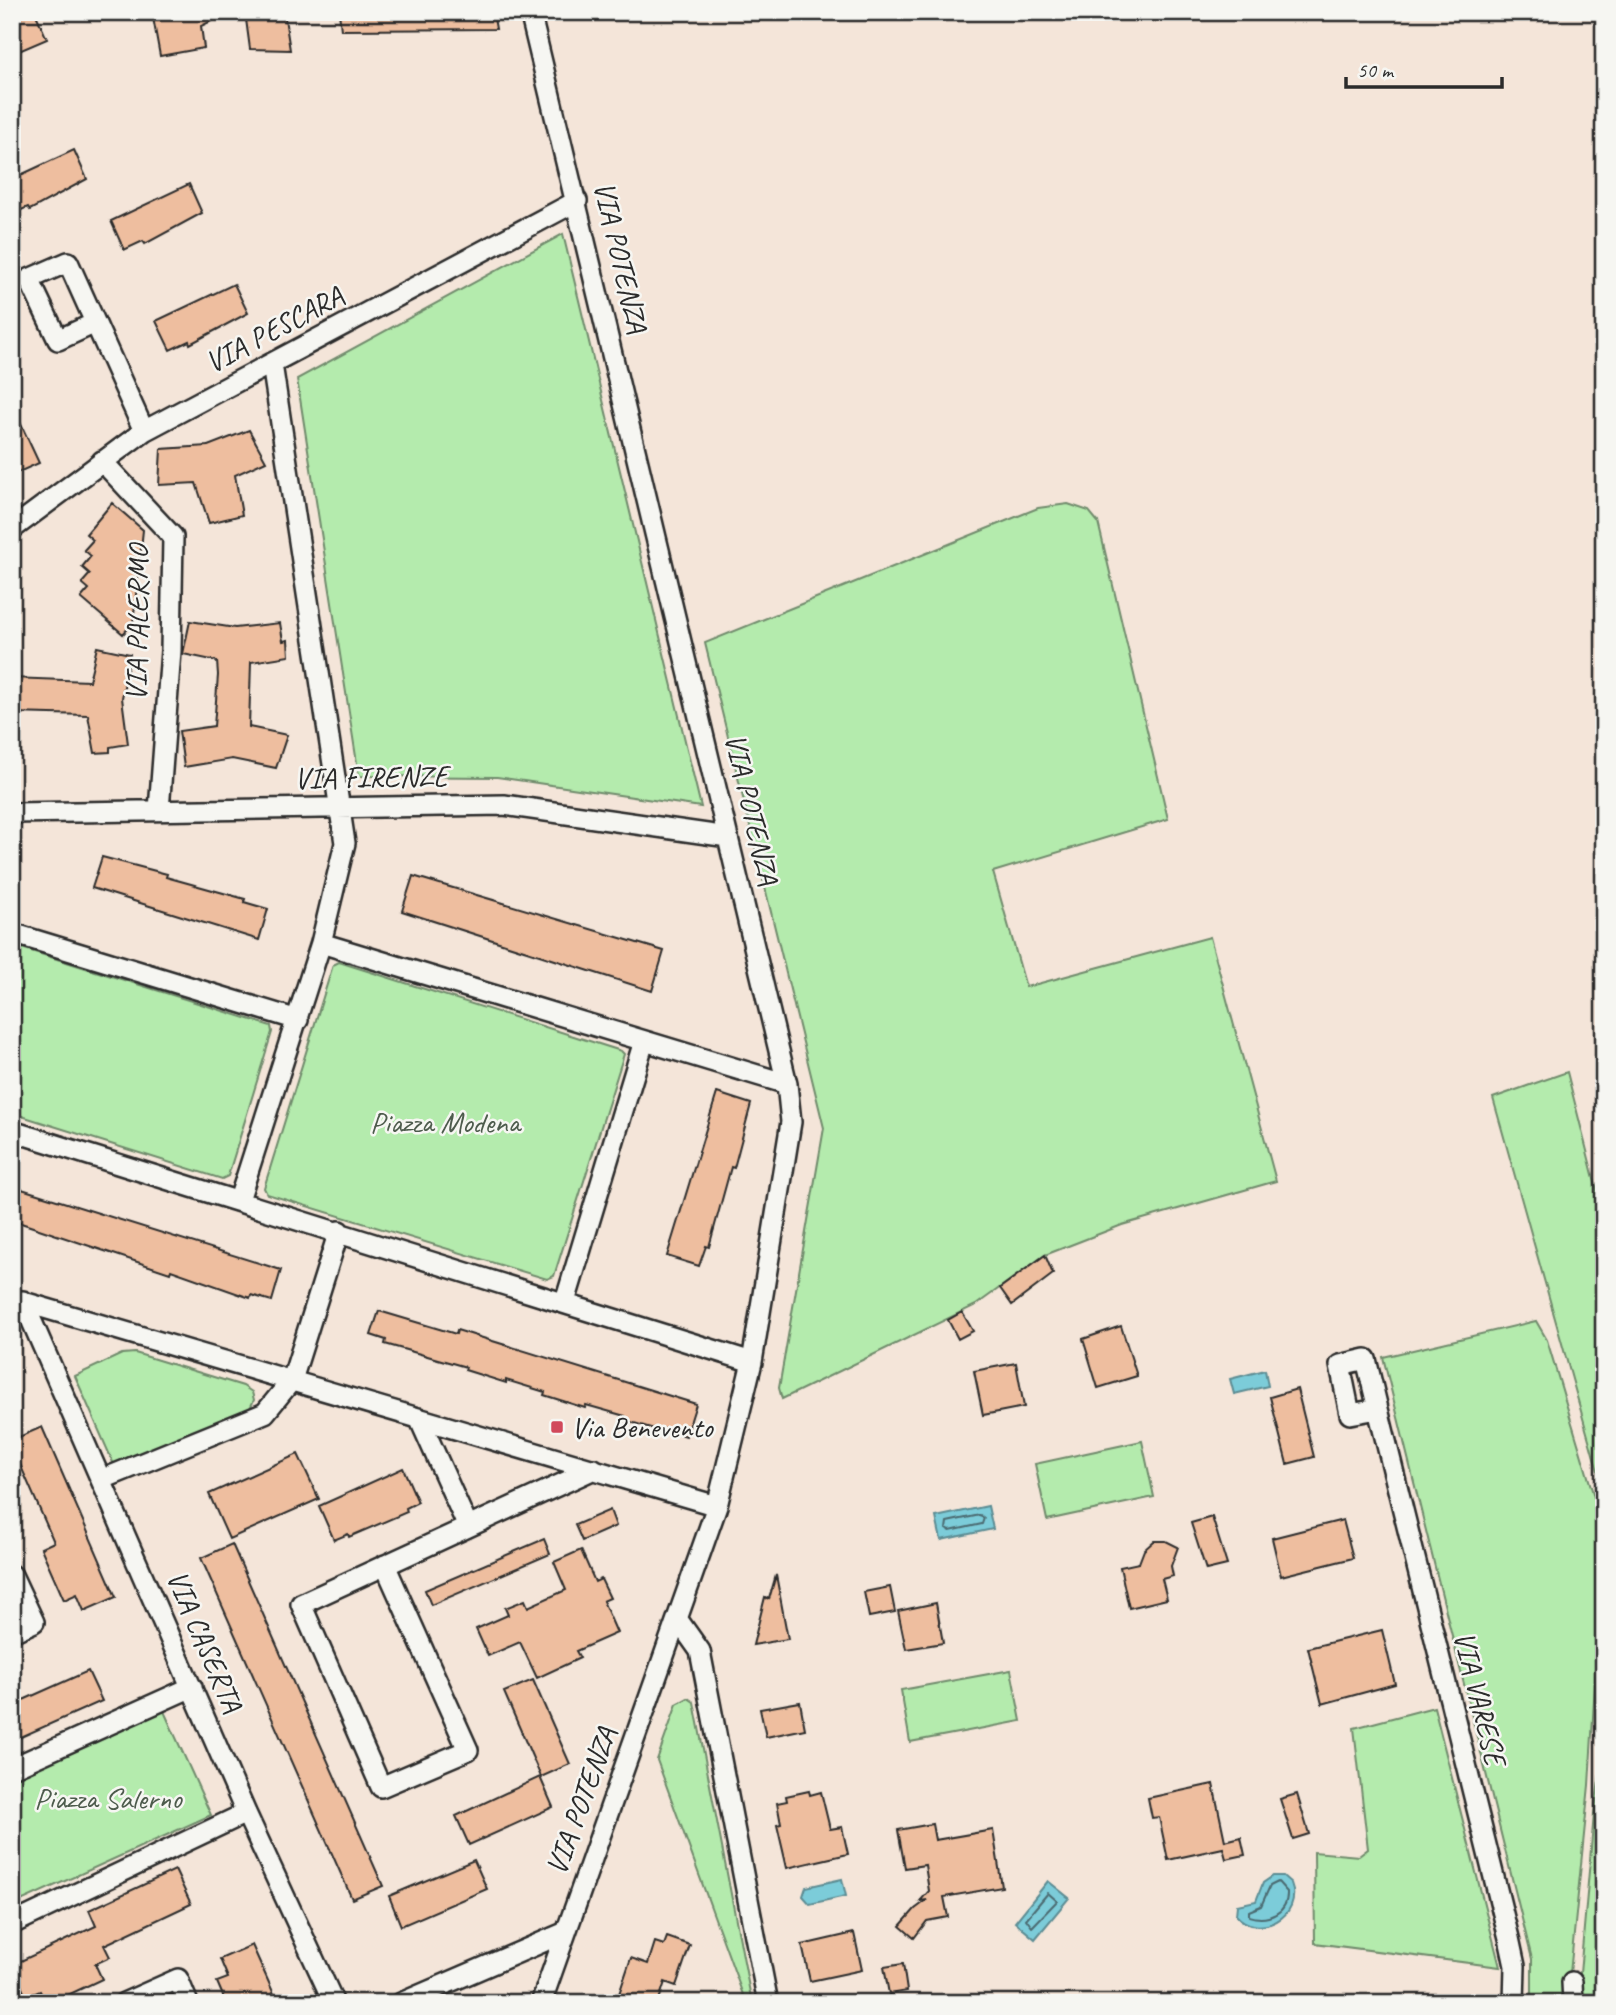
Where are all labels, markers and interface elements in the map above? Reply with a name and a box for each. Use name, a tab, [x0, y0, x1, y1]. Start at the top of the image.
scale bar	[1346, 46, 1502, 90]
text: 50 m	[1357, 57, 1395, 83]
street label: VIA POTENZA	[585, 178, 657, 337]
street label: VIA PESCARA	[198, 276, 350, 381]
street label: VIA PALERMO	[117, 541, 157, 702]
street label: VIA POTENZA	[716, 730, 788, 889]
street label: VIA FIRENZE	[294, 757, 452, 797]
park label: Piazza Modena	[370, 1103, 523, 1141]
place label: Via Benevento	[571, 1408, 714, 1446]
marker: Via Benevento	[549, 1419, 565, 1435]
street label: VIA CASERTA	[158, 1564, 252, 1718]
street label: VIA VARESE	[1445, 1627, 1516, 1772]
street label: VIA POTENZA	[537, 1721, 626, 1880]
park label: Piazza Salerno	[34, 1779, 183, 1817]

